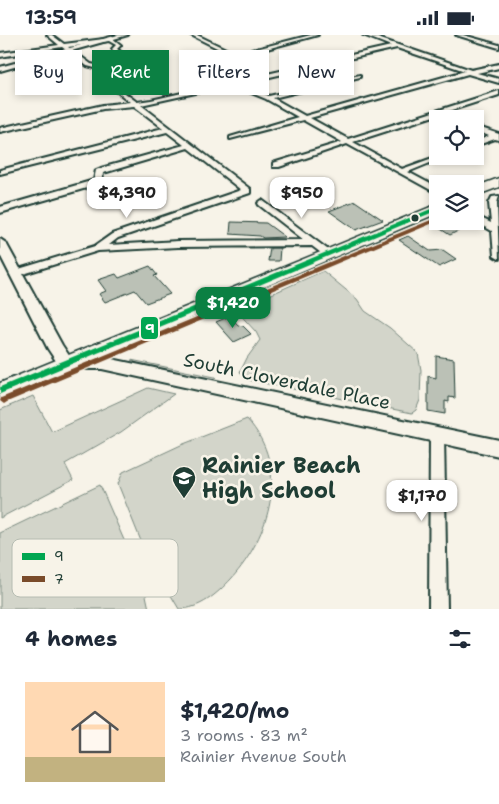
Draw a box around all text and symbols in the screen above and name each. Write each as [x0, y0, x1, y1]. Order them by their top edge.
text: 13:59 [25, 5, 77, 30]
chip: Buy [15, 50, 82, 95]
chip: Rent [92, 50, 169, 95]
chip: Filters [179, 50, 269, 95]
chip: New [279, 50, 354, 95]
map controls [429, 110, 484, 230]
button: locate [429, 110, 484, 165]
button: layers [429, 175, 484, 230]
pin: $4,390 [86, 177, 168, 219]
pin: $950 [272, 177, 332, 219]
text: $4,390 [98, 182, 156, 203]
text: $950 [281, 182, 323, 203]
unlabelled marker [410, 213, 420, 223]
pin: $1,420 [192, 287, 274, 329]
text: $1,420 [207, 292, 259, 313]
line badge: 9 [140, 316, 159, 340]
text: 9 [145, 319, 155, 337]
street label: South Cloverdale Place [181, 347, 393, 415]
place label: Rainier Beach High School [202, 451, 361, 505]
school or university icon: Rainier Beach High School [171, 465, 197, 499]
pin: $1,170 [381, 479, 463, 522]
text: $1,170 [397, 485, 447, 506]
legend [12, 539, 178, 597]
text: 9 [54, 547, 64, 565]
text: 7 [54, 570, 64, 588]
text: 4 homes [25, 625, 117, 653]
icon: filters [446, 625, 474, 653]
text: $1,420/mo [180, 697, 289, 725]
icon: home [65, 702, 125, 762]
text: 3 rooms · 83 m² [180, 725, 308, 746]
text: Rainier Avenue South [180, 746, 347, 767]

